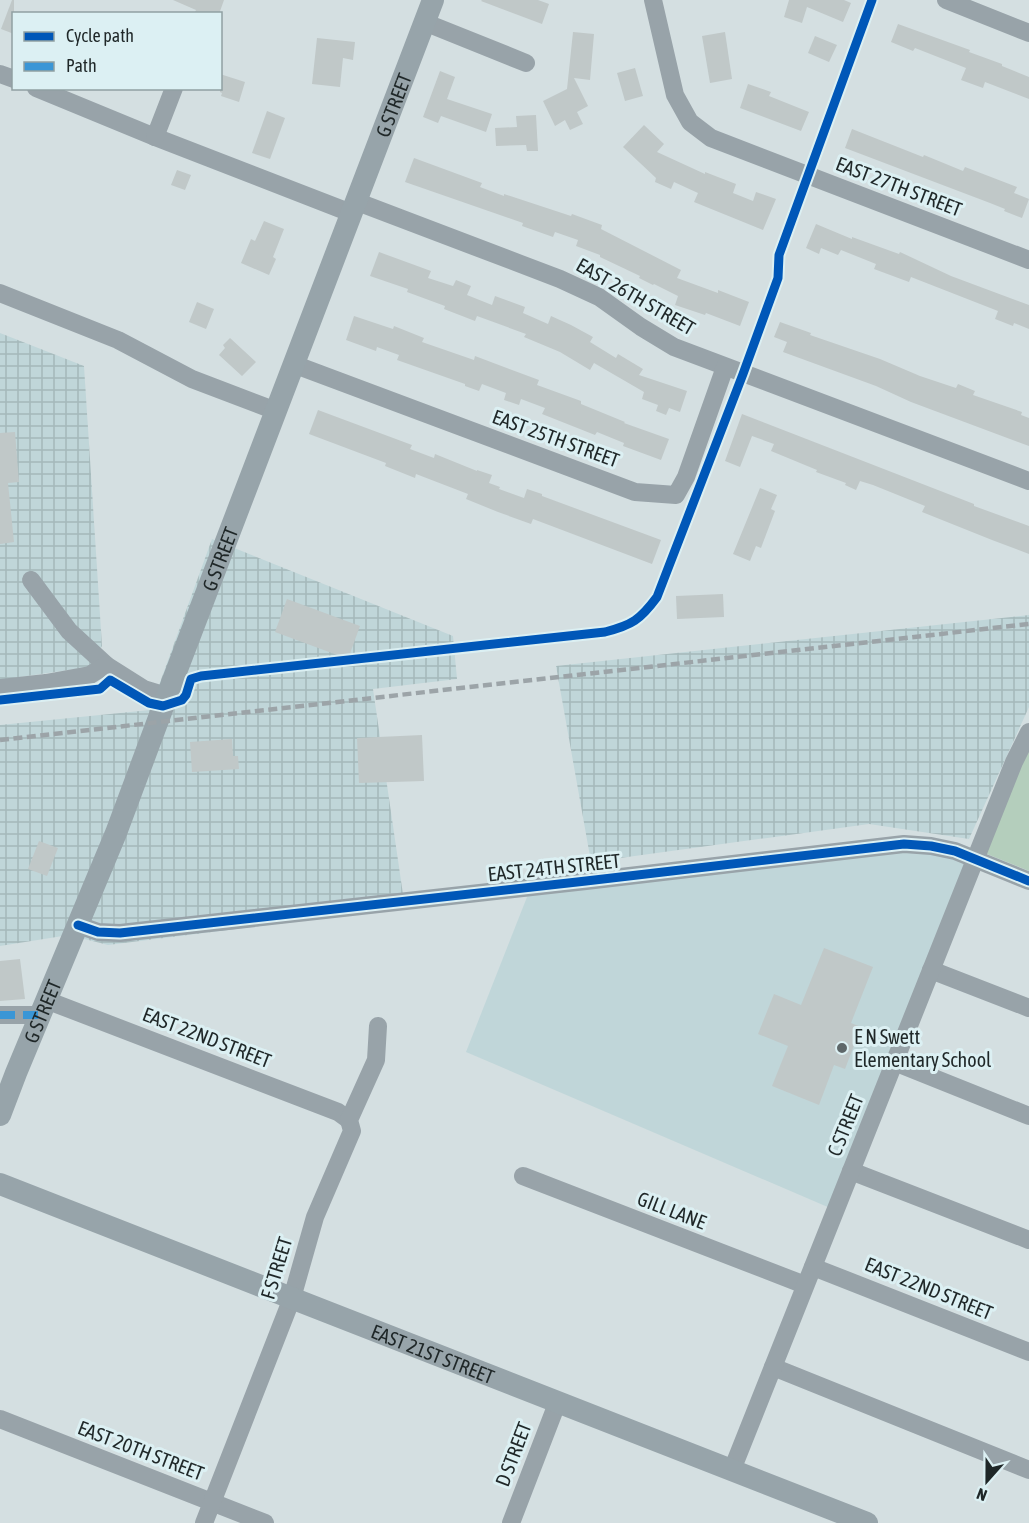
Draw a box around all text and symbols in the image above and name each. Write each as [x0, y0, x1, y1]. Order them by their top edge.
legend [12, 12, 222, 90]
text: Cycle path [66, 25, 134, 46]
text: Path [66, 55, 97, 76]
street label: G STREET [370, 70, 416, 140]
street label: EAST 27TH STREET [833, 151, 965, 221]
street label: EAST 26TH STREET [573, 253, 700, 339]
street label: EAST 25TH STREET [489, 404, 623, 472]
street label: G STREET [197, 523, 242, 594]
street label: EAST 24TH STREET [487, 849, 622, 885]
street label: G STREET [18, 976, 65, 1046]
street label: EAST 22ND STREET [139, 1002, 275, 1072]
place label: E N Swett Elementary School [854, 1025, 992, 1071]
marker: E N Swett Elementary School [835, 1041, 849, 1055]
street label: C STREET [822, 1090, 868, 1159]
street label: GILL LANE [634, 1186, 710, 1234]
street label: F STREET [256, 1234, 296, 1302]
street label: EAST 22ND STREET [862, 1252, 996, 1324]
street label: EAST 21ST STREET [368, 1319, 498, 1388]
street label: EAST 20TH STREET [75, 1415, 207, 1485]
street label: D STREET [490, 1418, 536, 1489]
north arrow [957, 1451, 1017, 1511]
text: N [974, 1485, 989, 1505]

